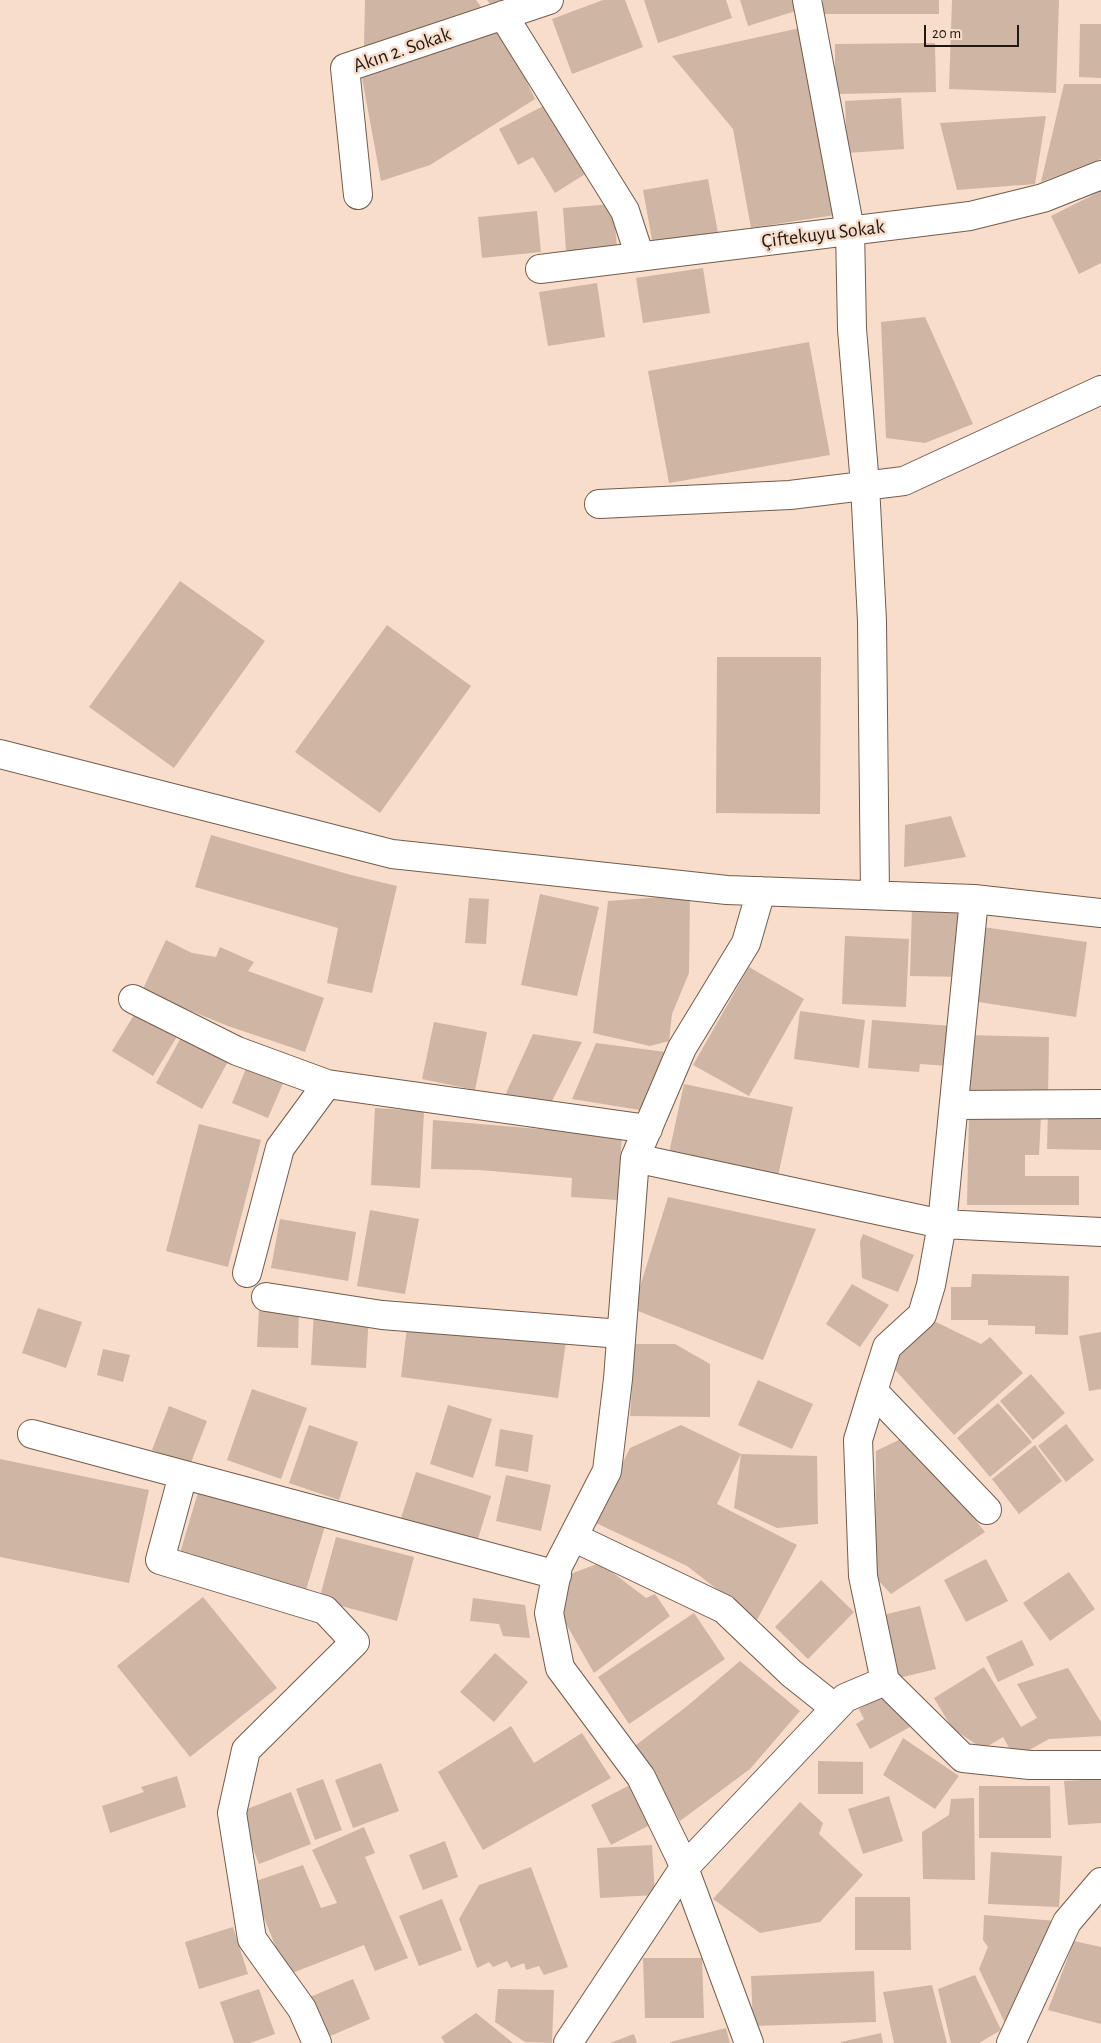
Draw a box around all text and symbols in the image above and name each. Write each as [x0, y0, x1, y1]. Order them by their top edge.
scale bar [926, 15, 1021, 47]
street label: Akın 2. Sokak [350, 22, 454, 78]
text: 20 m [932, 26, 961, 41]
street label: Çiftekuyu Sokak [760, 215, 886, 253]

